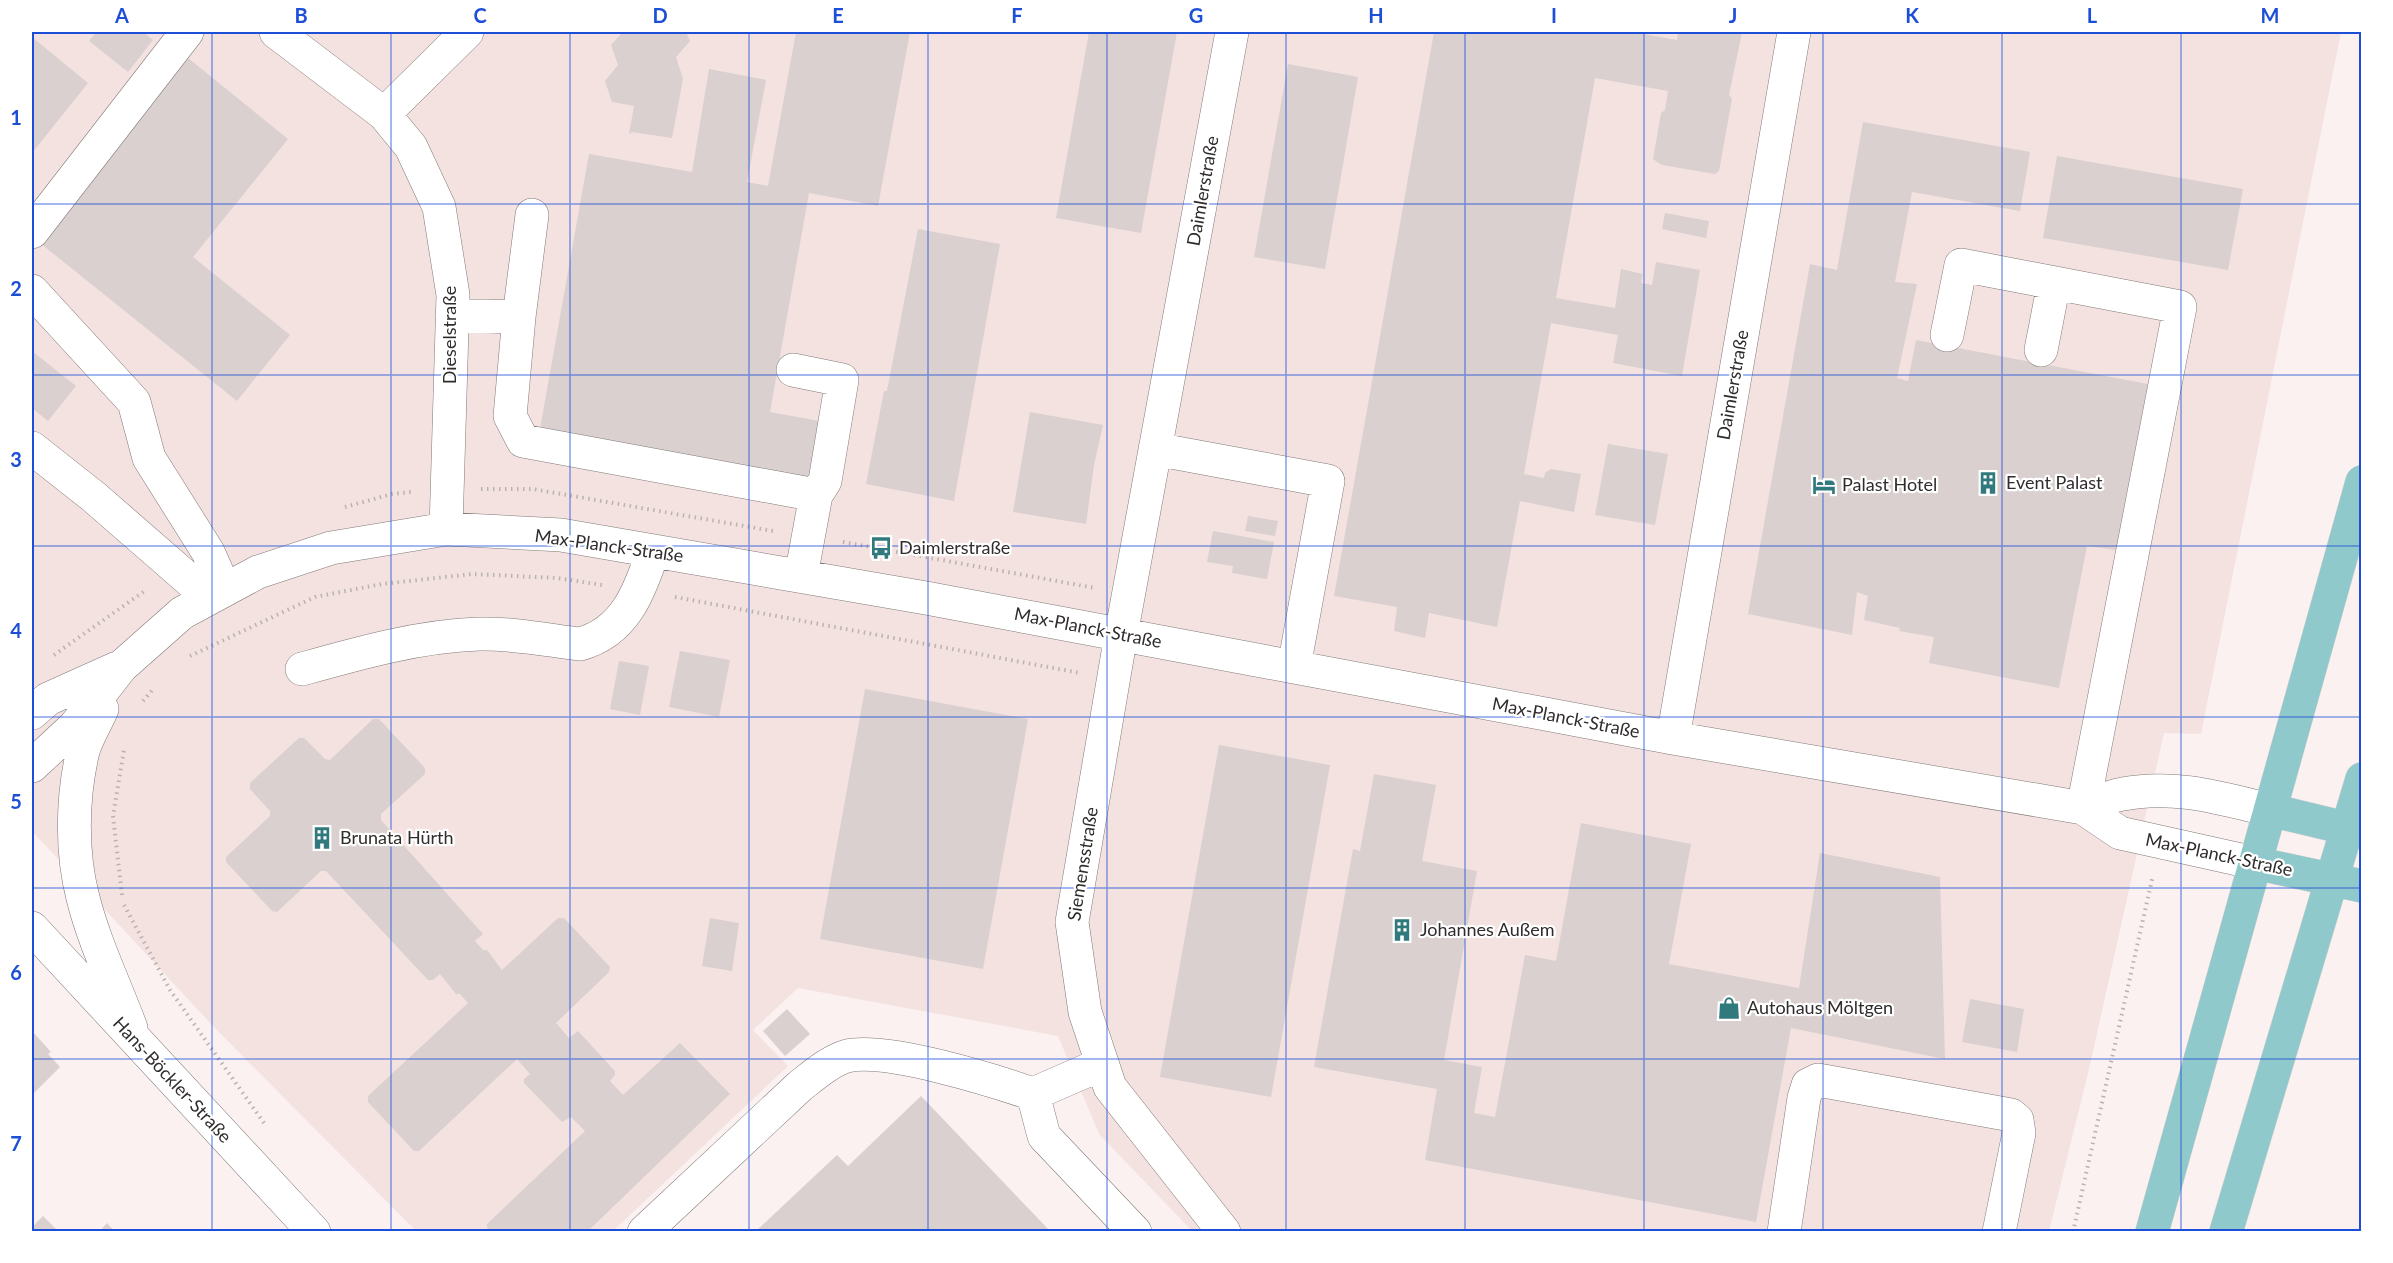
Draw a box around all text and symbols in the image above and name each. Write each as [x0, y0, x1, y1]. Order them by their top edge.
text: A [114, 3, 129, 27]
text: B [294, 3, 308, 27]
text: C [473, 3, 487, 27]
text: D [652, 3, 668, 27]
text: E [832, 3, 844, 27]
text: F [1011, 3, 1023, 27]
text: G [1189, 3, 1203, 27]
text: H [1368, 3, 1384, 27]
text: I [1551, 3, 1557, 27]
text: J [1729, 3, 1737, 27]
text: K [1905, 3, 1919, 27]
text: L [2087, 3, 2098, 27]
text: M [2261, 3, 2279, 27]
text: 1 [10, 105, 22, 129]
street label: Daimlerstraße [1182, 134, 1223, 248]
text: 2 [10, 276, 22, 300]
street label: Dieselstraße [438, 286, 460, 384]
street label: Daimlerstraße [1712, 328, 1753, 442]
text: 3 [10, 447, 22, 471]
building icon: Event Palast [1975, 470, 2001, 496]
place label: Event Palast [2006, 471, 2103, 493]
hotel icon: Palast Hotel [1811, 472, 1837, 498]
place label: Palast Hotel [1842, 473, 1937, 495]
street label: Max-Planck-Straße [533, 524, 685, 566]
bus stop icon: Daimlerstraße [868, 535, 894, 561]
place label: Daimlerstraße [899, 536, 1010, 558]
street label: Max-Planck-Straße [1013, 602, 1164, 652]
text: 4 [10, 618, 22, 642]
street label: Max-Planck-Straße [1491, 692, 1642, 742]
text: 5 [10, 789, 22, 813]
street label: Siemensstraße [1062, 805, 1102, 922]
building icon: Brunata Hürth [309, 825, 335, 851]
place label: Brunata Hürth [340, 826, 454, 848]
street label: Max-Planck-Straße [2144, 828, 2295, 880]
building icon: Johannes Außem [1389, 917, 1415, 943]
place label: Johannes Außem [1420, 918, 1555, 940]
text: 6 [10, 960, 22, 984]
shop icon: Autohaus Möltgen [1716, 995, 1742, 1021]
place label: Autohaus Möltgen [1747, 996, 1893, 1018]
street label: Hans-Böckler-Straße [109, 1012, 237, 1147]
text: 7 [10, 1131, 22, 1155]

